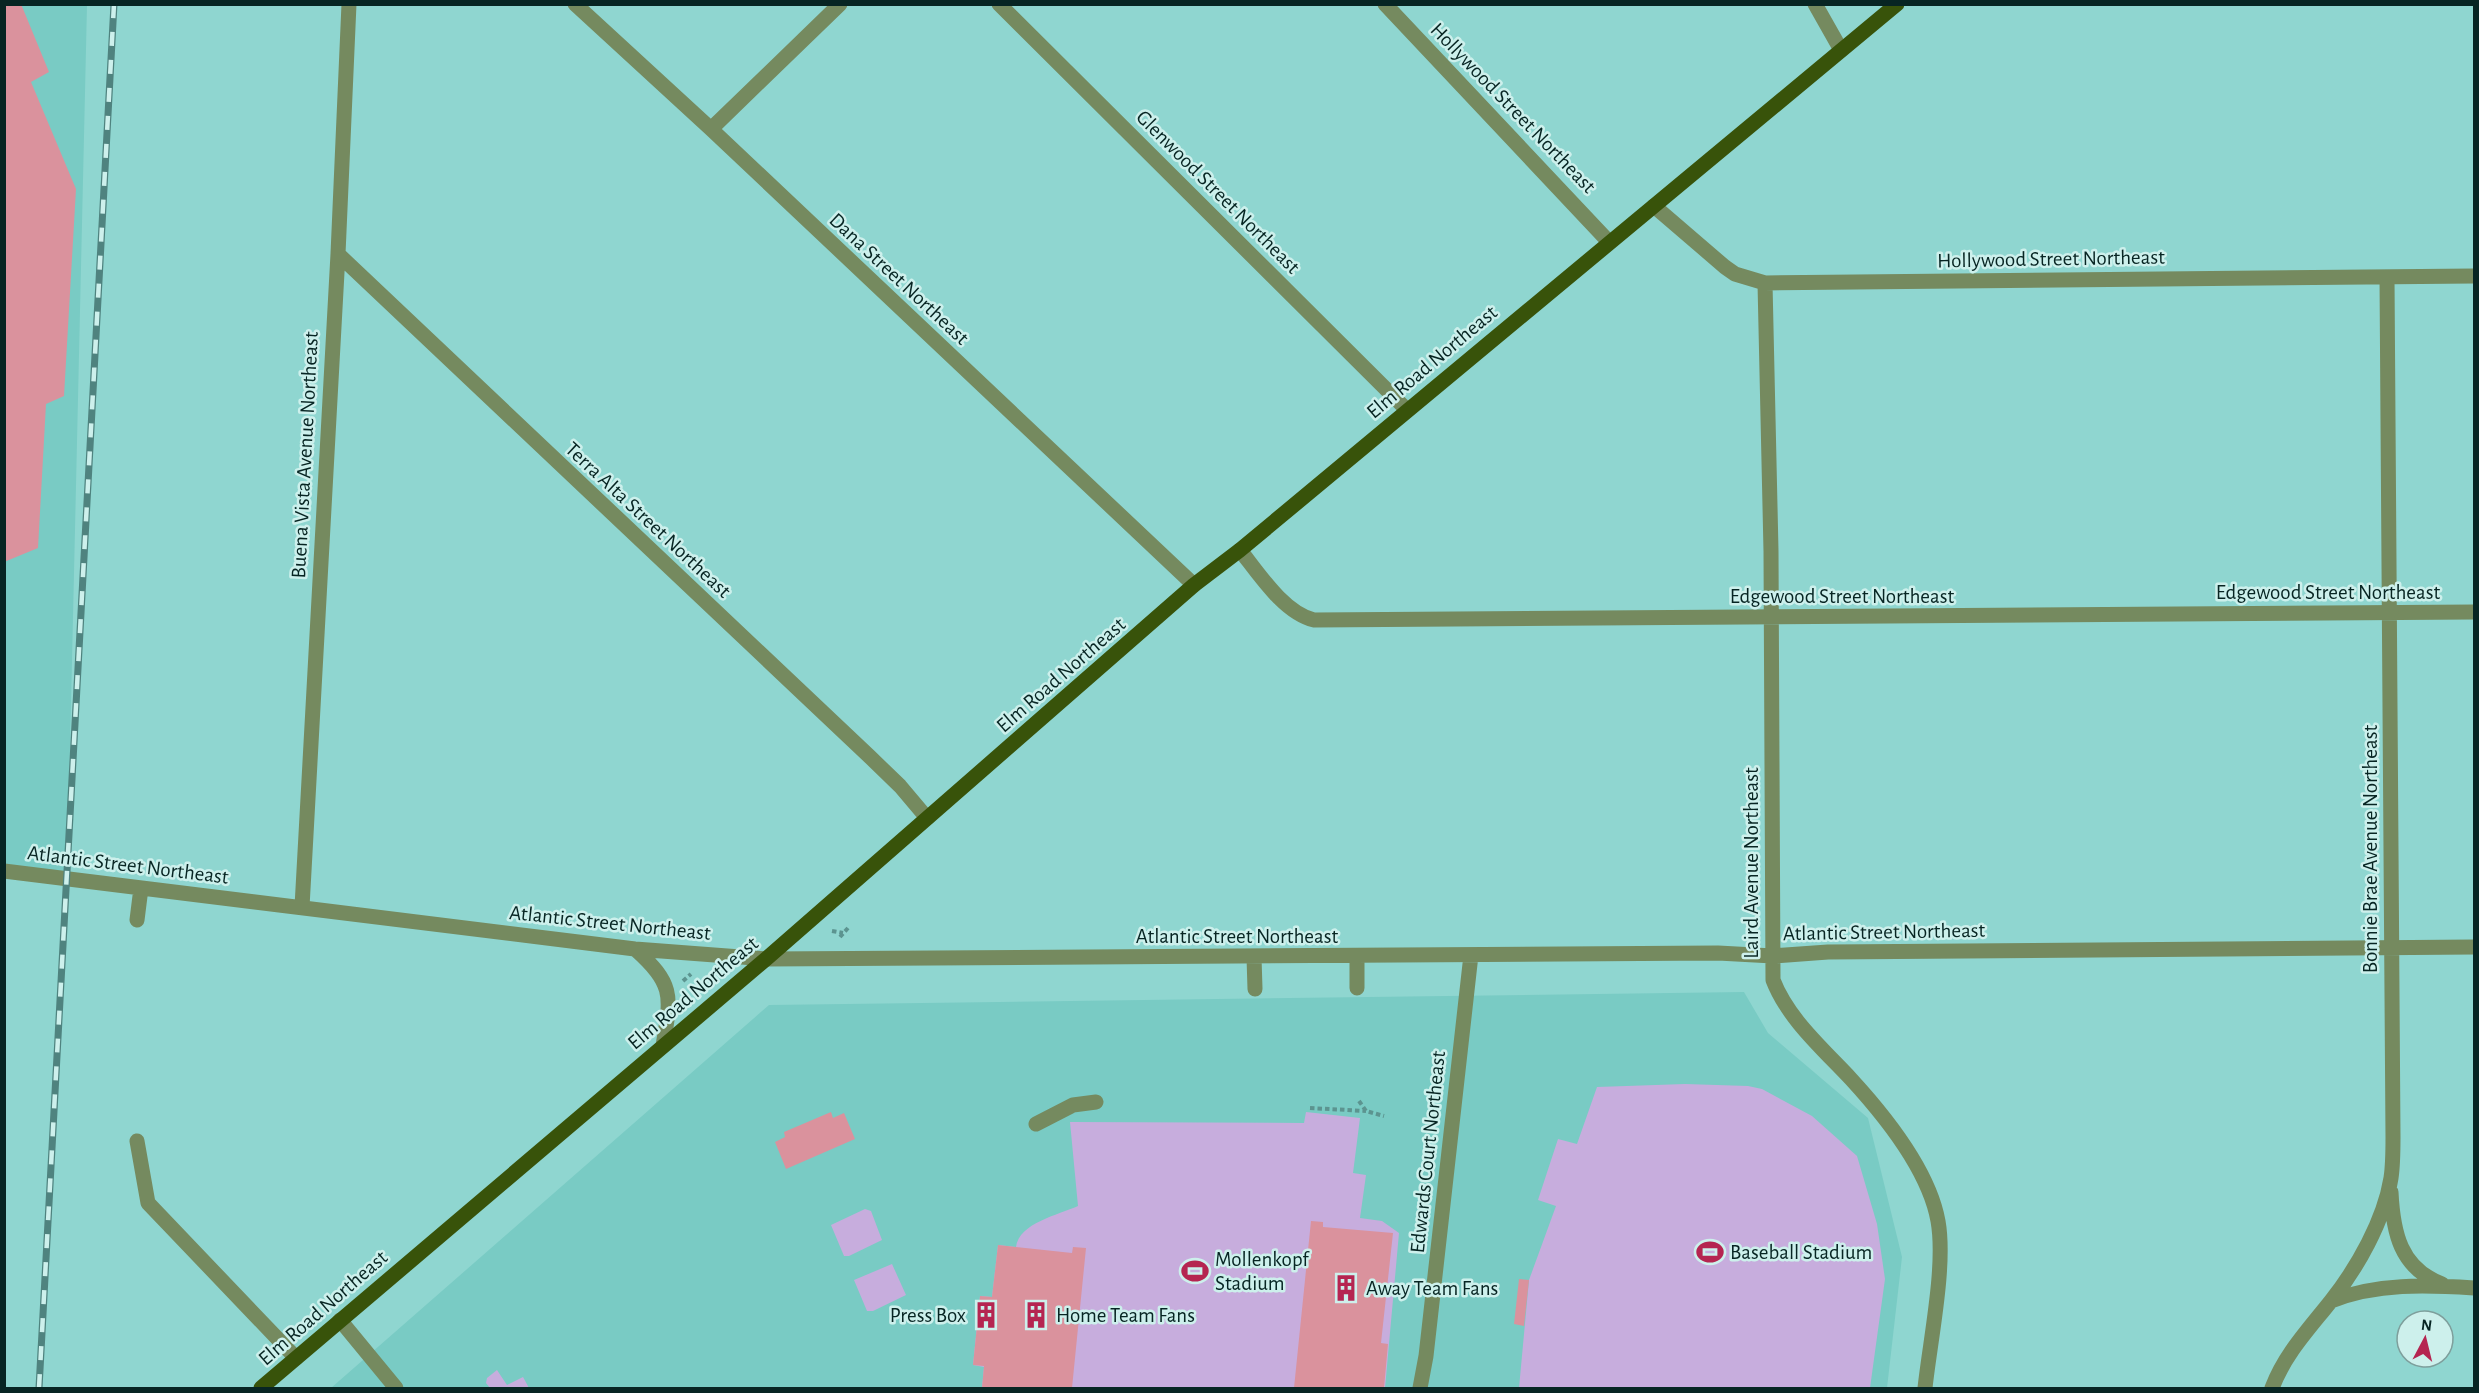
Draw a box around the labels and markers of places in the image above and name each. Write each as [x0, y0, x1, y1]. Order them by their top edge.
sports icon: Baseball Stadium [1695, 1237, 1725, 1267]
place label: Baseball Stadium [1730, 1242, 1872, 1263]
place label: Mollenkopf Stadium [1215, 1249, 1310, 1294]
sports icon: Mollenkopf Stadium [1180, 1256, 1210, 1286]
building icon: Away Team Fans [1331, 1273, 1361, 1303]
place label: Away Team Fans [1366, 1278, 1498, 1299]
building icon: Press Box [971, 1300, 1001, 1330]
building icon: Home Team Fans [1021, 1300, 1051, 1330]
place label: Press Box [890, 1305, 966, 1326]
place label: Home Team Fans [1056, 1305, 1195, 1326]

